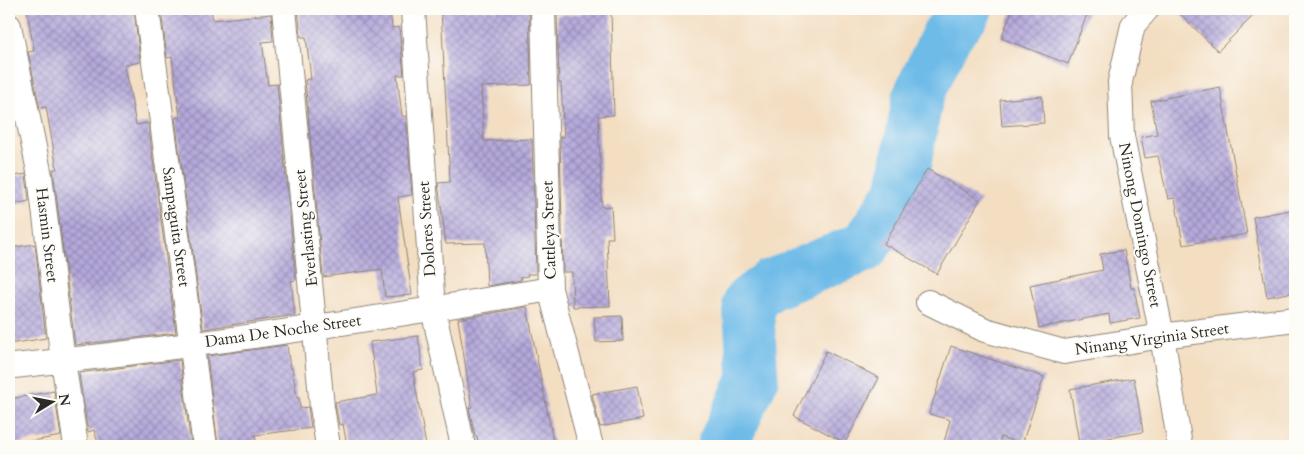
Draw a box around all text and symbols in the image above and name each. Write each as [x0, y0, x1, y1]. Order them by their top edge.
street label: Ninong Domingo Street [1113, 141, 1167, 309]
street label: Sampaguita Street [157, 166, 195, 288]
street label: Everlasting Street [289, 168, 323, 288]
street label: Cattleya Street [536, 180, 562, 280]
street label: Dolores Street [413, 181, 441, 277]
street label: Hasmin Street [30, 186, 64, 284]
street label: Dama De Noche Street [203, 309, 363, 353]
street label: Ninang Virginia Street [1074, 317, 1230, 361]
north arrow [28, 378, 78, 428]
text: N [54, 392, 75, 407]

